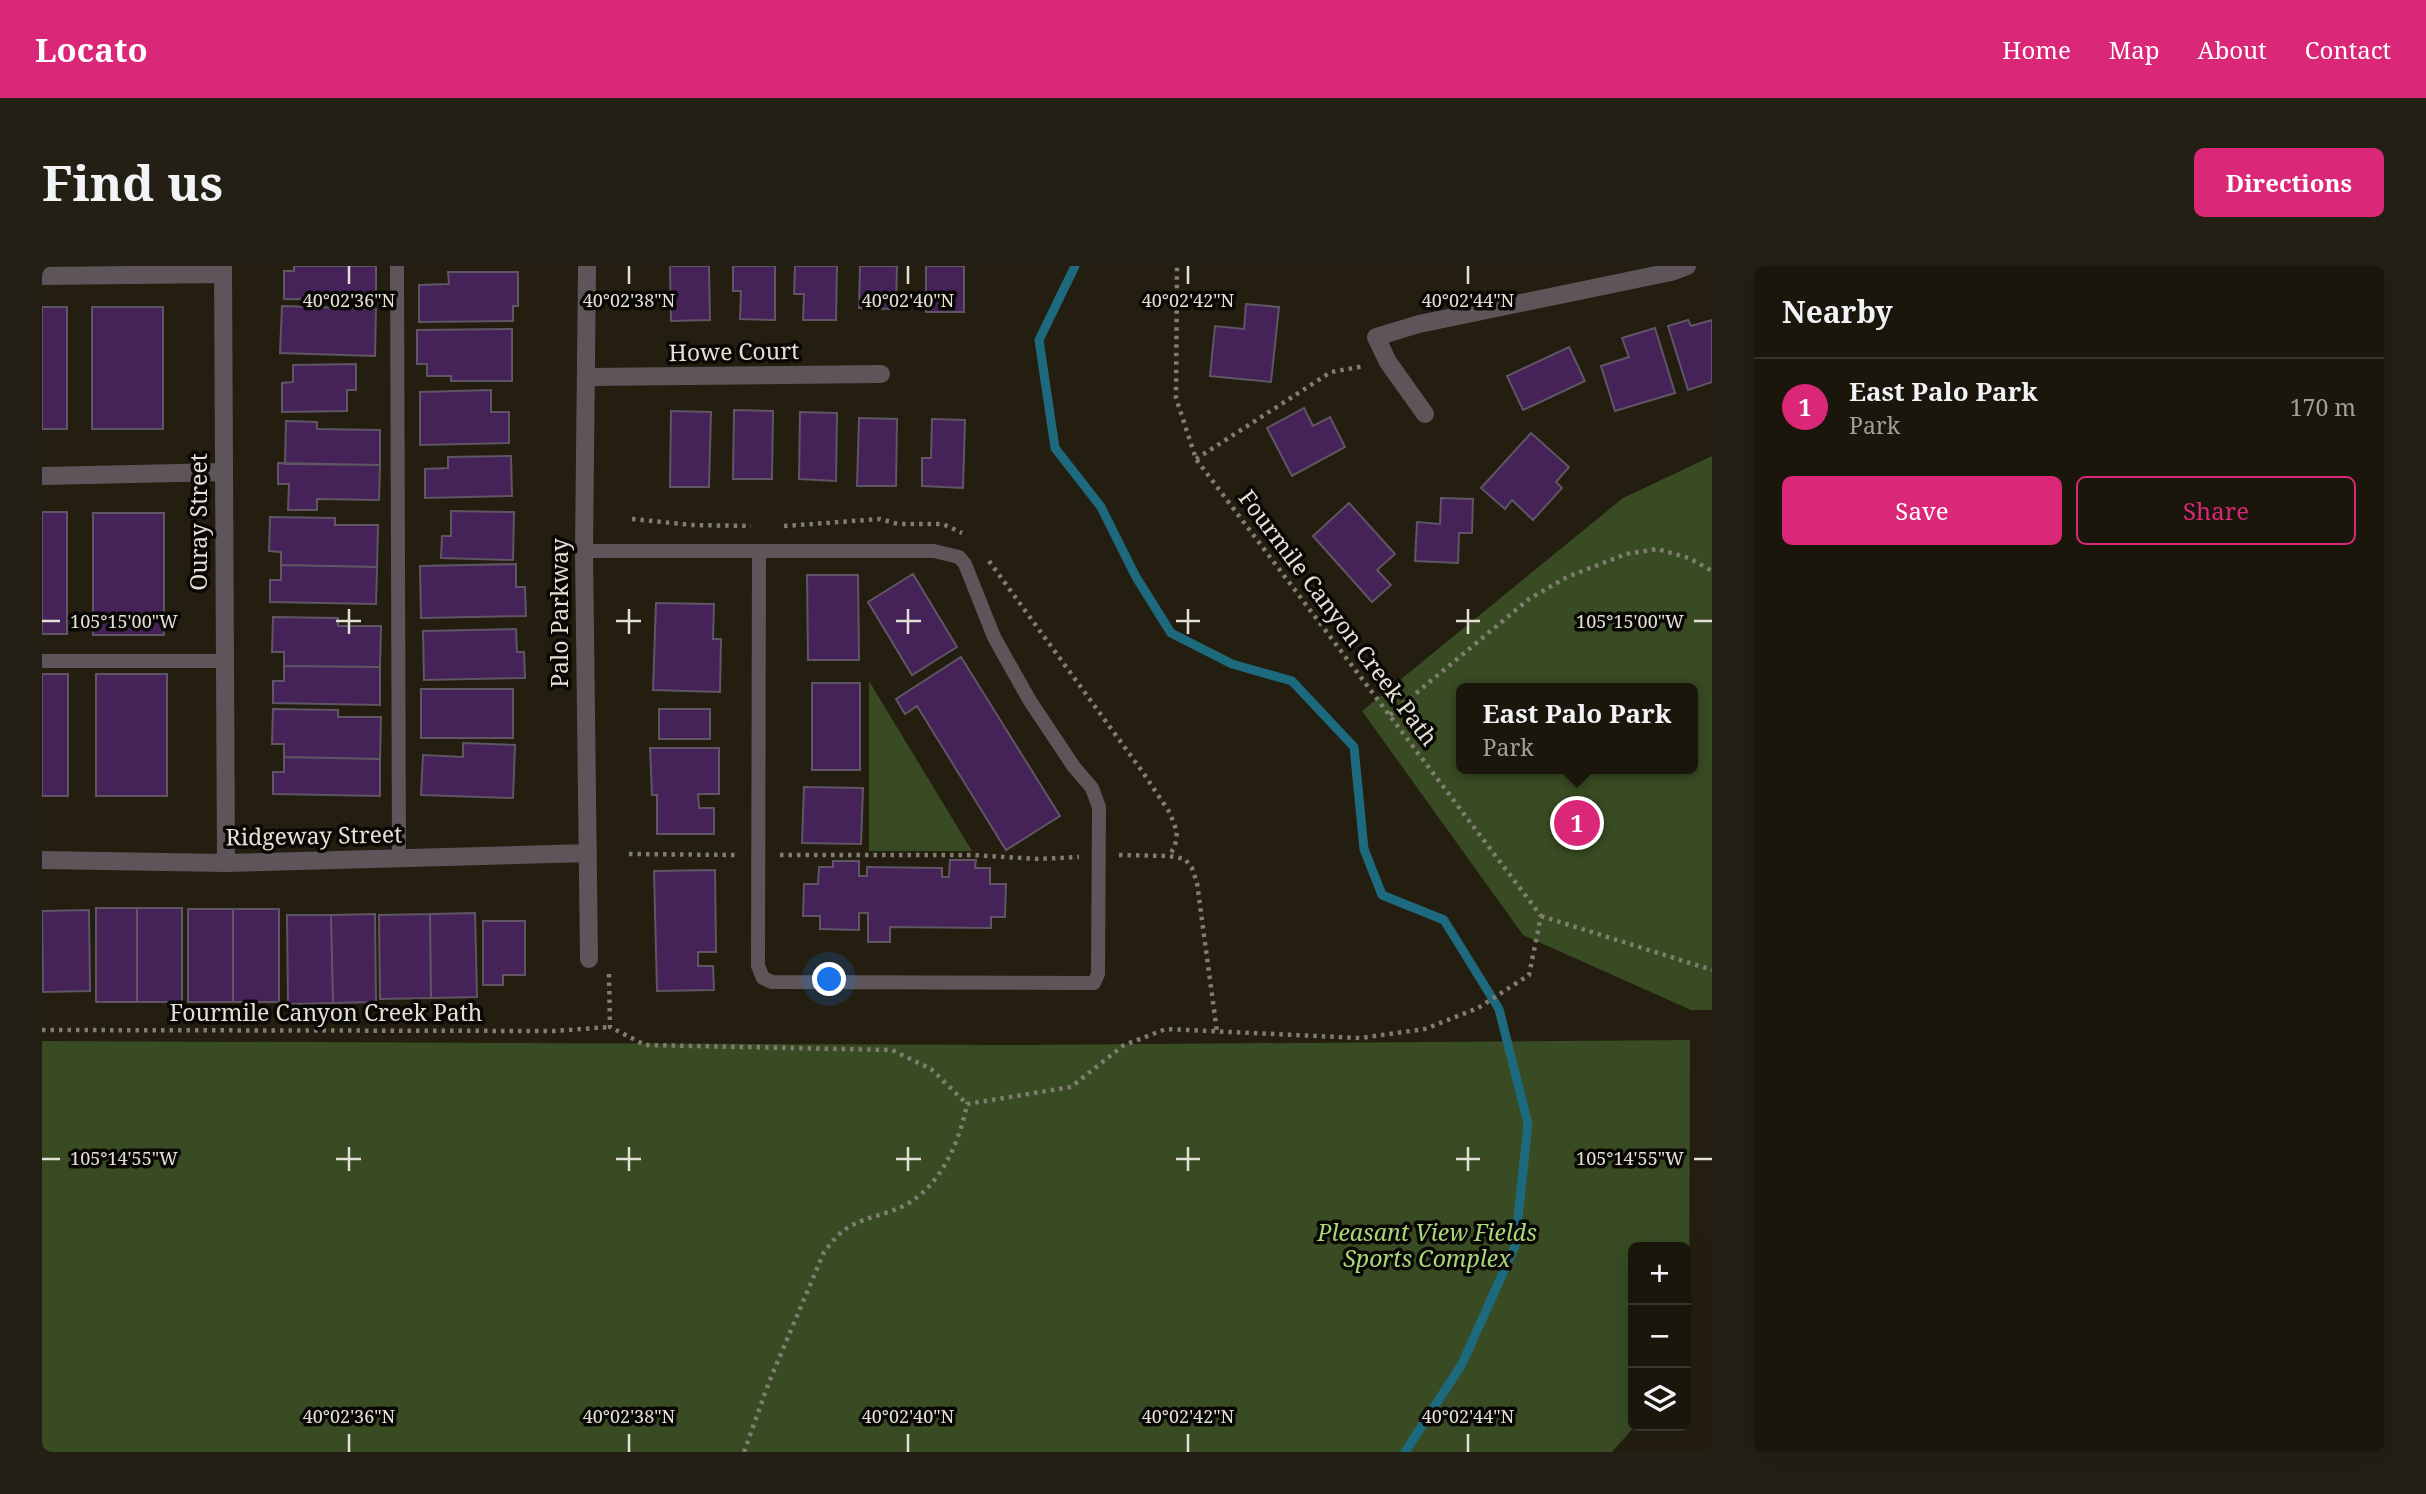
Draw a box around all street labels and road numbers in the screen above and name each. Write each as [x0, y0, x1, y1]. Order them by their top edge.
street label: Howe Court [668, 334, 800, 368]
street label: Ouray Street [182, 453, 214, 591]
street label: Fourmile Canyon Creek Path [1232, 483, 1446, 752]
street label: Palo Parkway [543, 538, 575, 688]
street label: Ridgeway Street [225, 817, 403, 853]
street label: Fourmile Canyon Creek Path [170, 996, 482, 1028]

